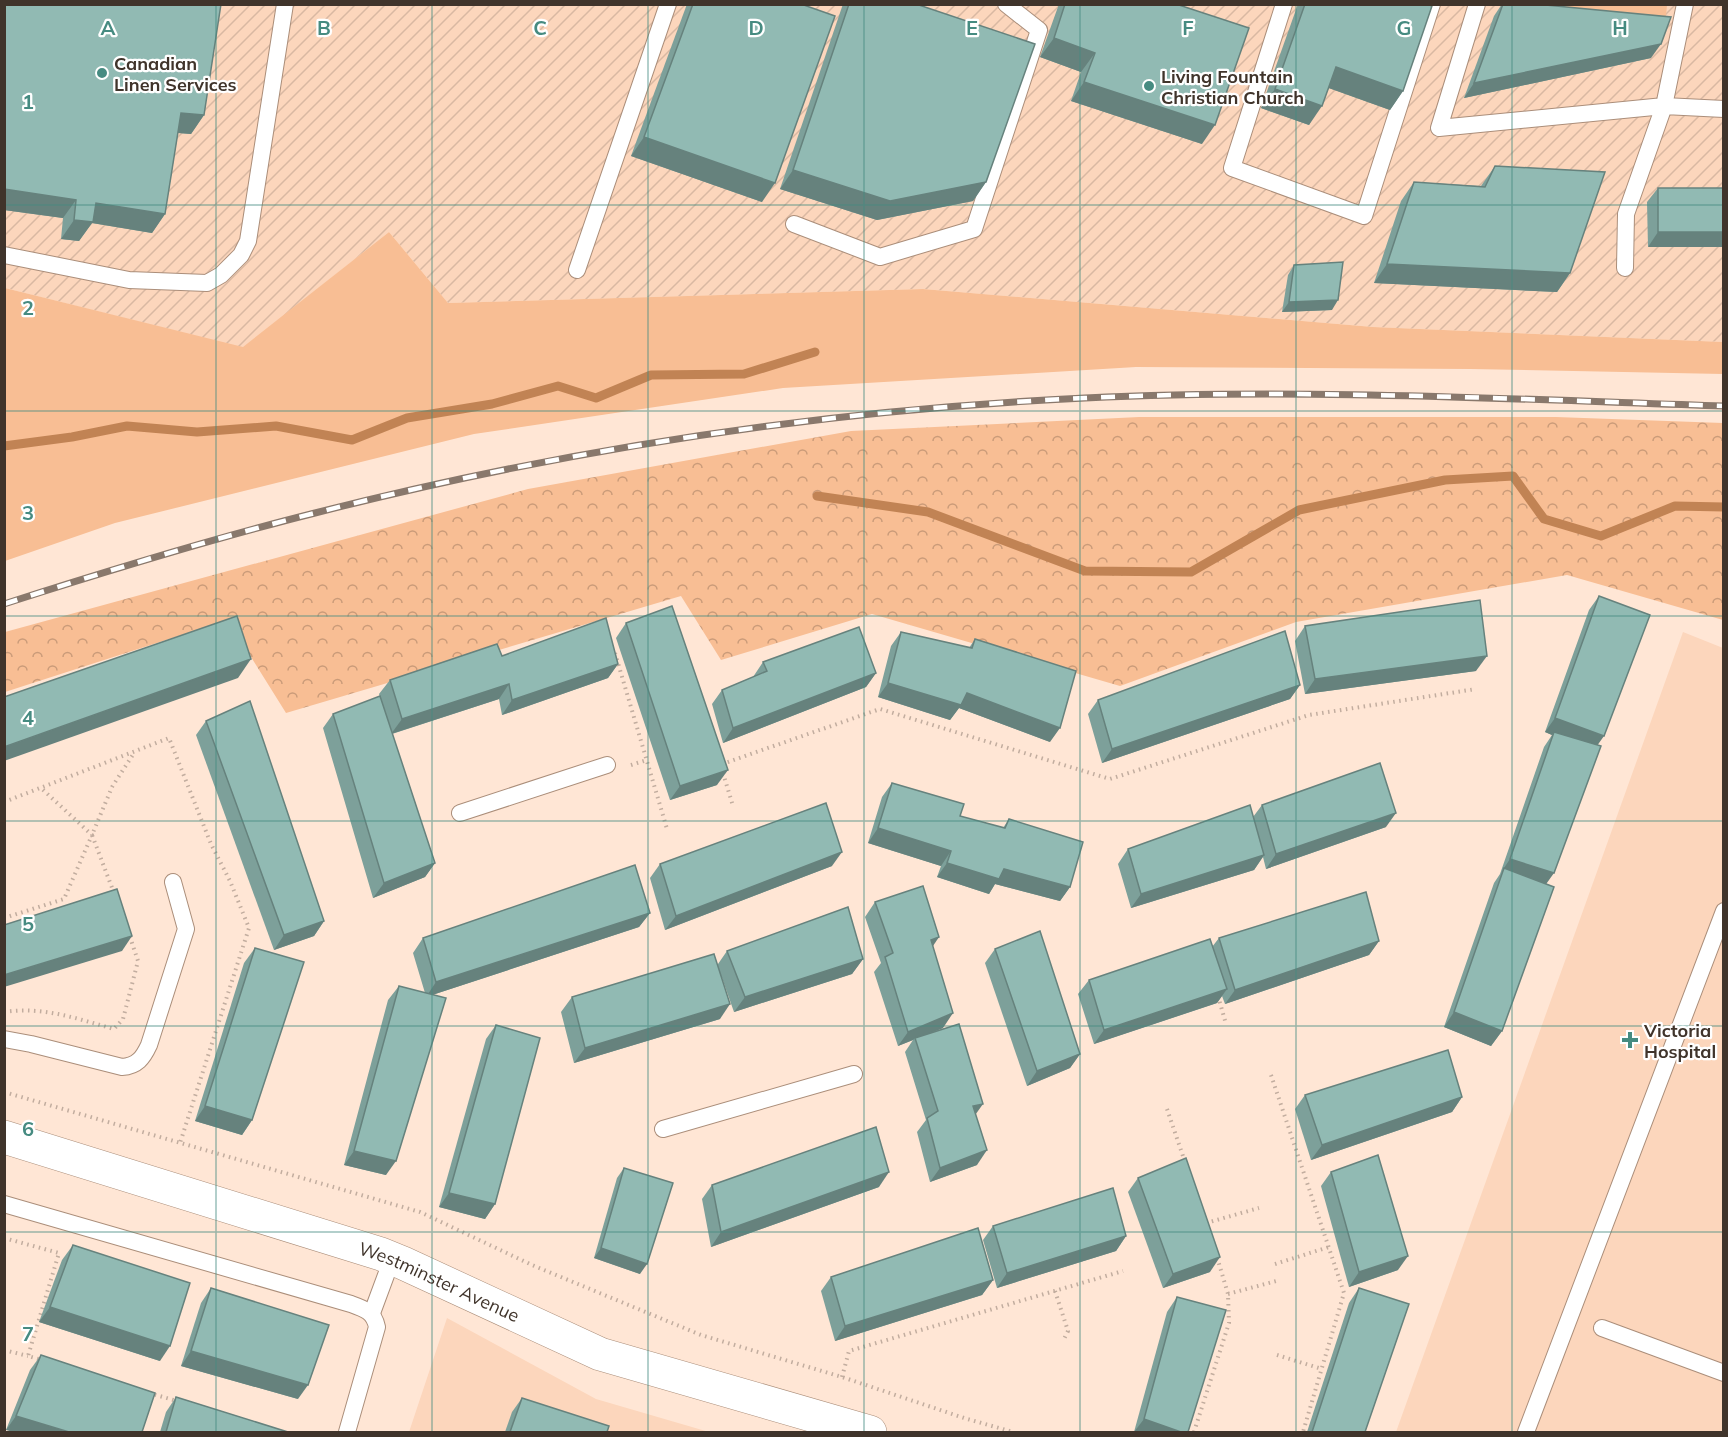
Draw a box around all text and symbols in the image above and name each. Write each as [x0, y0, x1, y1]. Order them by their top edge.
text: A [101, 15, 116, 40]
text: B [317, 15, 331, 40]
text: C [533, 15, 547, 40]
text: D [748, 15, 764, 40]
text: E [966, 15, 978, 40]
text: F [1182, 15, 1194, 40]
text: G [1397, 15, 1411, 40]
text: H [1612, 15, 1628, 40]
place label: Canadian Linen Services [114, 52, 237, 96]
place label: Living Fountain Christian Church [1161, 65, 1304, 109]
marker: Canadian Linen Services [95, 66, 109, 80]
marker: Living Fountain Christian Church [1142, 79, 1156, 93]
text: 1 [22, 89, 34, 114]
text: 2 [22, 295, 34, 320]
text: 3 [22, 500, 34, 525]
text: 4 [22, 705, 34, 730]
text: 5 [22, 911, 34, 936]
place label: Victoria Hospital [1643, 1019, 1716, 1063]
marker: Victoria Hospital [1621, 1031, 1639, 1049]
text: 6 [22, 1116, 34, 1141]
street label: Westminster Avenue [356, 1236, 523, 1327]
text: 7 [22, 1321, 34, 1346]

